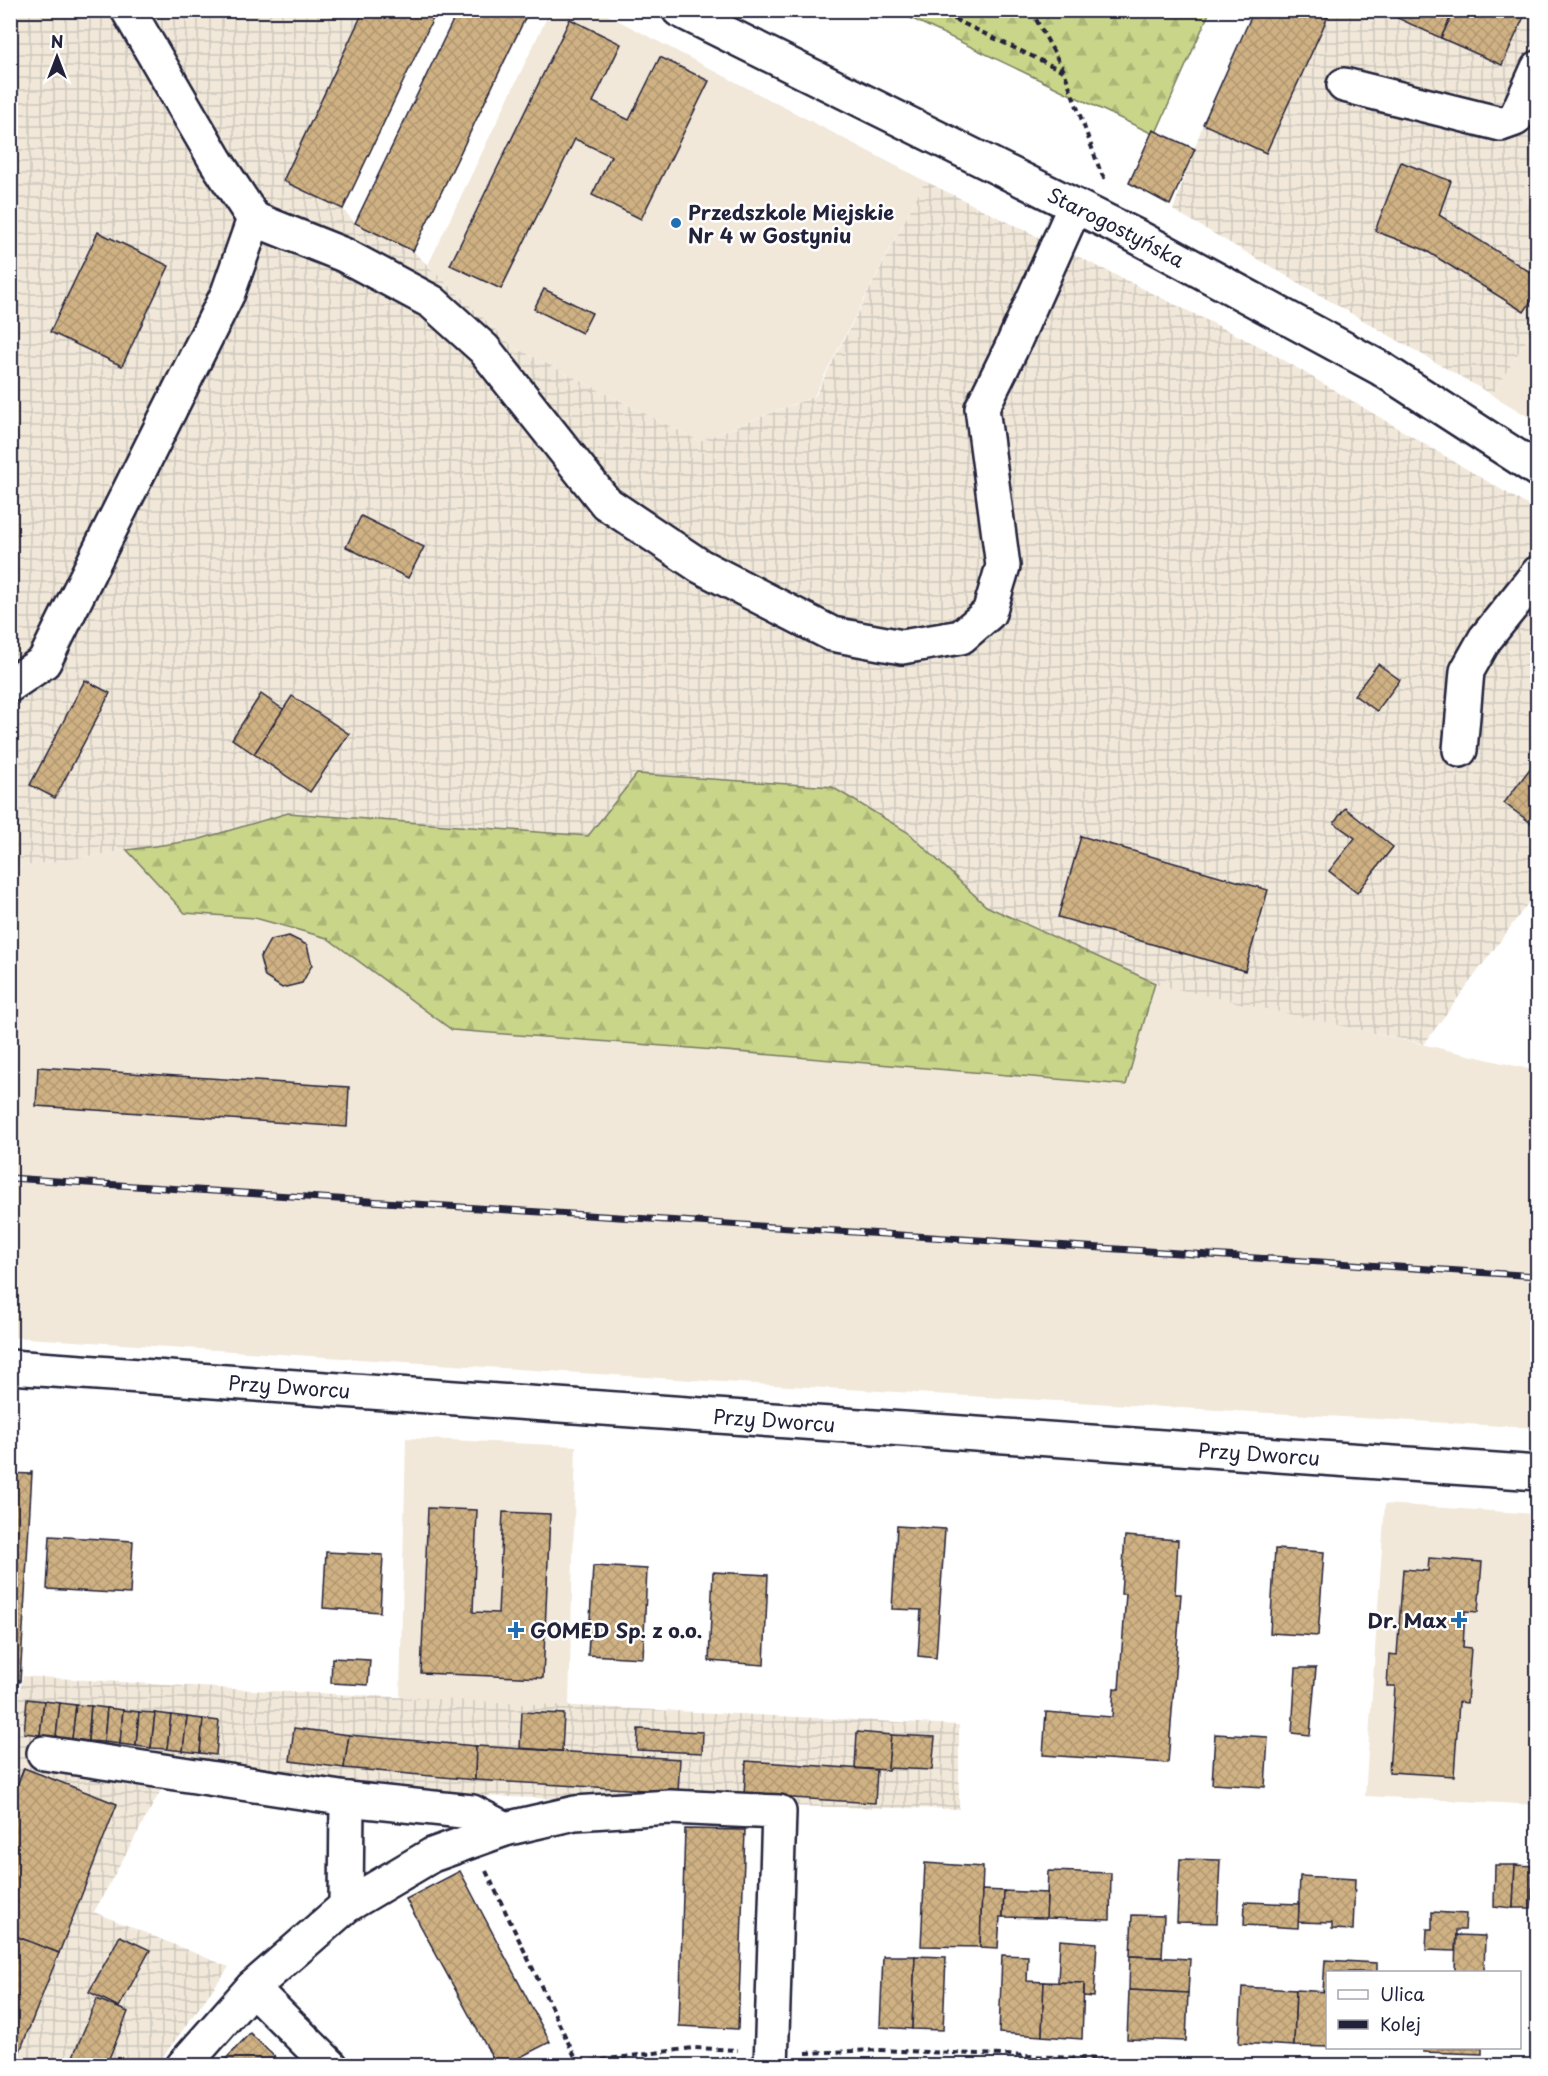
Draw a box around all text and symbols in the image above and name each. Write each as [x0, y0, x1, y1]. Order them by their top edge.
north arrow [27, 27, 87, 87]
text: N [51, 29, 63, 53]
street label: Starogostyńska [1042, 179, 1191, 275]
place label: Przedszkole Miejskie Nr 4 w Gostyniu [688, 197, 894, 250]
marker: Przedszkole Miejskie Nr 4 w Gostyniu [669, 216, 683, 230]
street label: Przy Dworcu [227, 1367, 351, 1406]
street label: Przy Dworcu [712, 1401, 836, 1439]
street label: Przy Dworcu [1197, 1434, 1321, 1473]
place label: Dr. Max [1368, 1605, 1447, 1635]
marker: Dr. Max [1452, 1613, 1466, 1627]
place label: GOMED Sp. z o.o. [530, 1615, 702, 1645]
marker: GOMED Sp. z o.o. [507, 1621, 525, 1639]
legend [1326, 1971, 1521, 2049]
text: Ulica [1380, 1980, 1425, 2007]
text: Kolej [1380, 2010, 1421, 2037]

